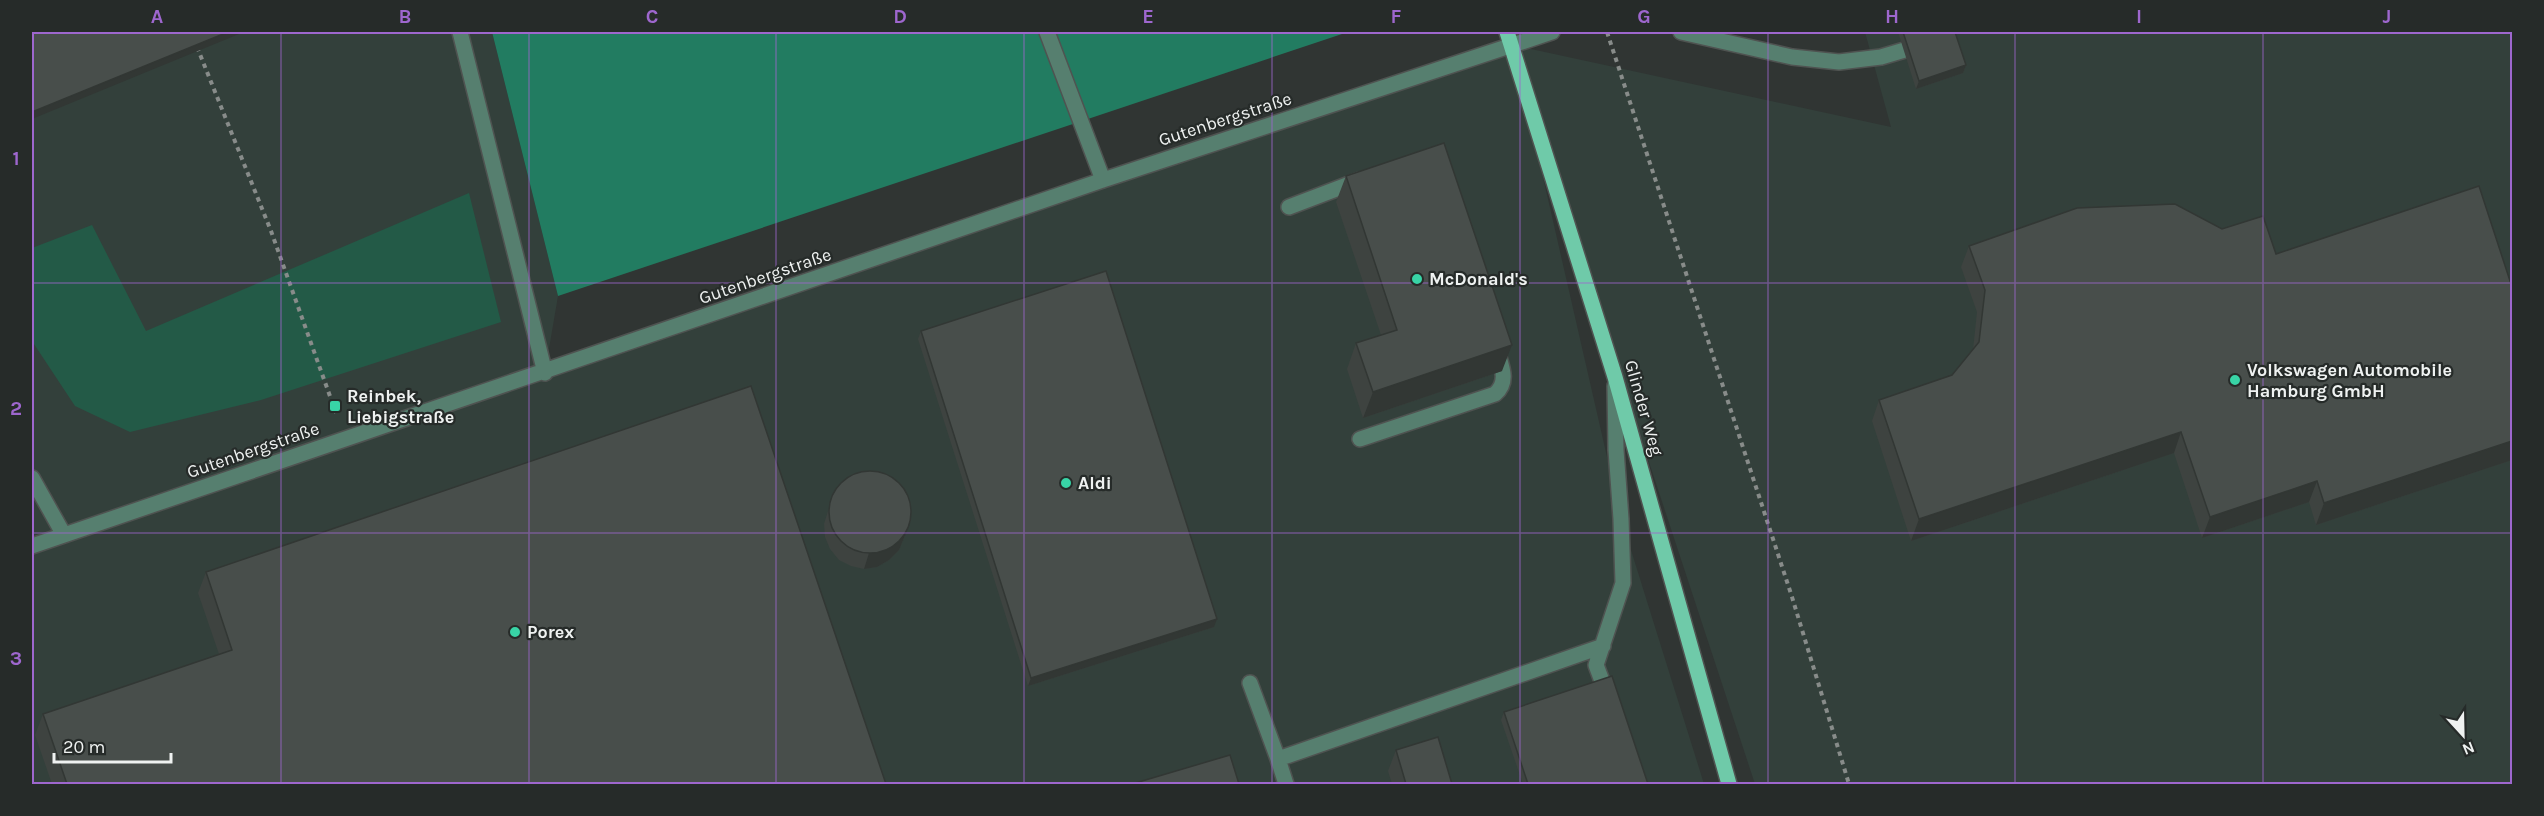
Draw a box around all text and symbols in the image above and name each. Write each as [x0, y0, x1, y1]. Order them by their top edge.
text: A [151, 5, 164, 28]
text: B [399, 5, 411, 28]
text: C [646, 5, 658, 28]
text: D [893, 5, 907, 28]
text: E [1142, 5, 1154, 28]
text: F [1391, 5, 1402, 28]
text: G [1637, 5, 1651, 28]
text: H [1885, 5, 1899, 28]
text: I [2136, 5, 2142, 28]
text: J [2383, 5, 2391, 28]
street label: Gutenbergstraße [1156, 87, 1294, 151]
text: 1 [12, 147, 20, 170]
street label: Gutenbergstraße [696, 243, 834, 309]
place label: McDonald's [1429, 268, 1528, 290]
marker: McDonald's [1410, 272, 1424, 286]
street label: Glinder Weg [1620, 358, 1668, 458]
place label: Volkswagen Automobile Hamburg GmbH [2247, 359, 2452, 402]
marker: Volkswagen Automobile Hamburg GmbH [2228, 373, 2242, 387]
place label: Reinbek, Liebigstraße [347, 385, 454, 428]
text: 2 [10, 397, 22, 420]
marker: Reinbek, Liebigstraße [328, 399, 342, 413]
street label: Gutenbergstraße [184, 417, 322, 483]
place label: Aldi [1078, 472, 1112, 494]
marker: Aldi [1059, 476, 1073, 490]
place label: Porex [527, 621, 574, 643]
marker: Porex [508, 625, 522, 639]
text: 3 [10, 647, 22, 670]
north arrow [2433, 705, 2493, 765]
scale bar [54, 726, 171, 764]
text: 20 m [63, 736, 105, 758]
text: N [2460, 737, 2477, 759]

